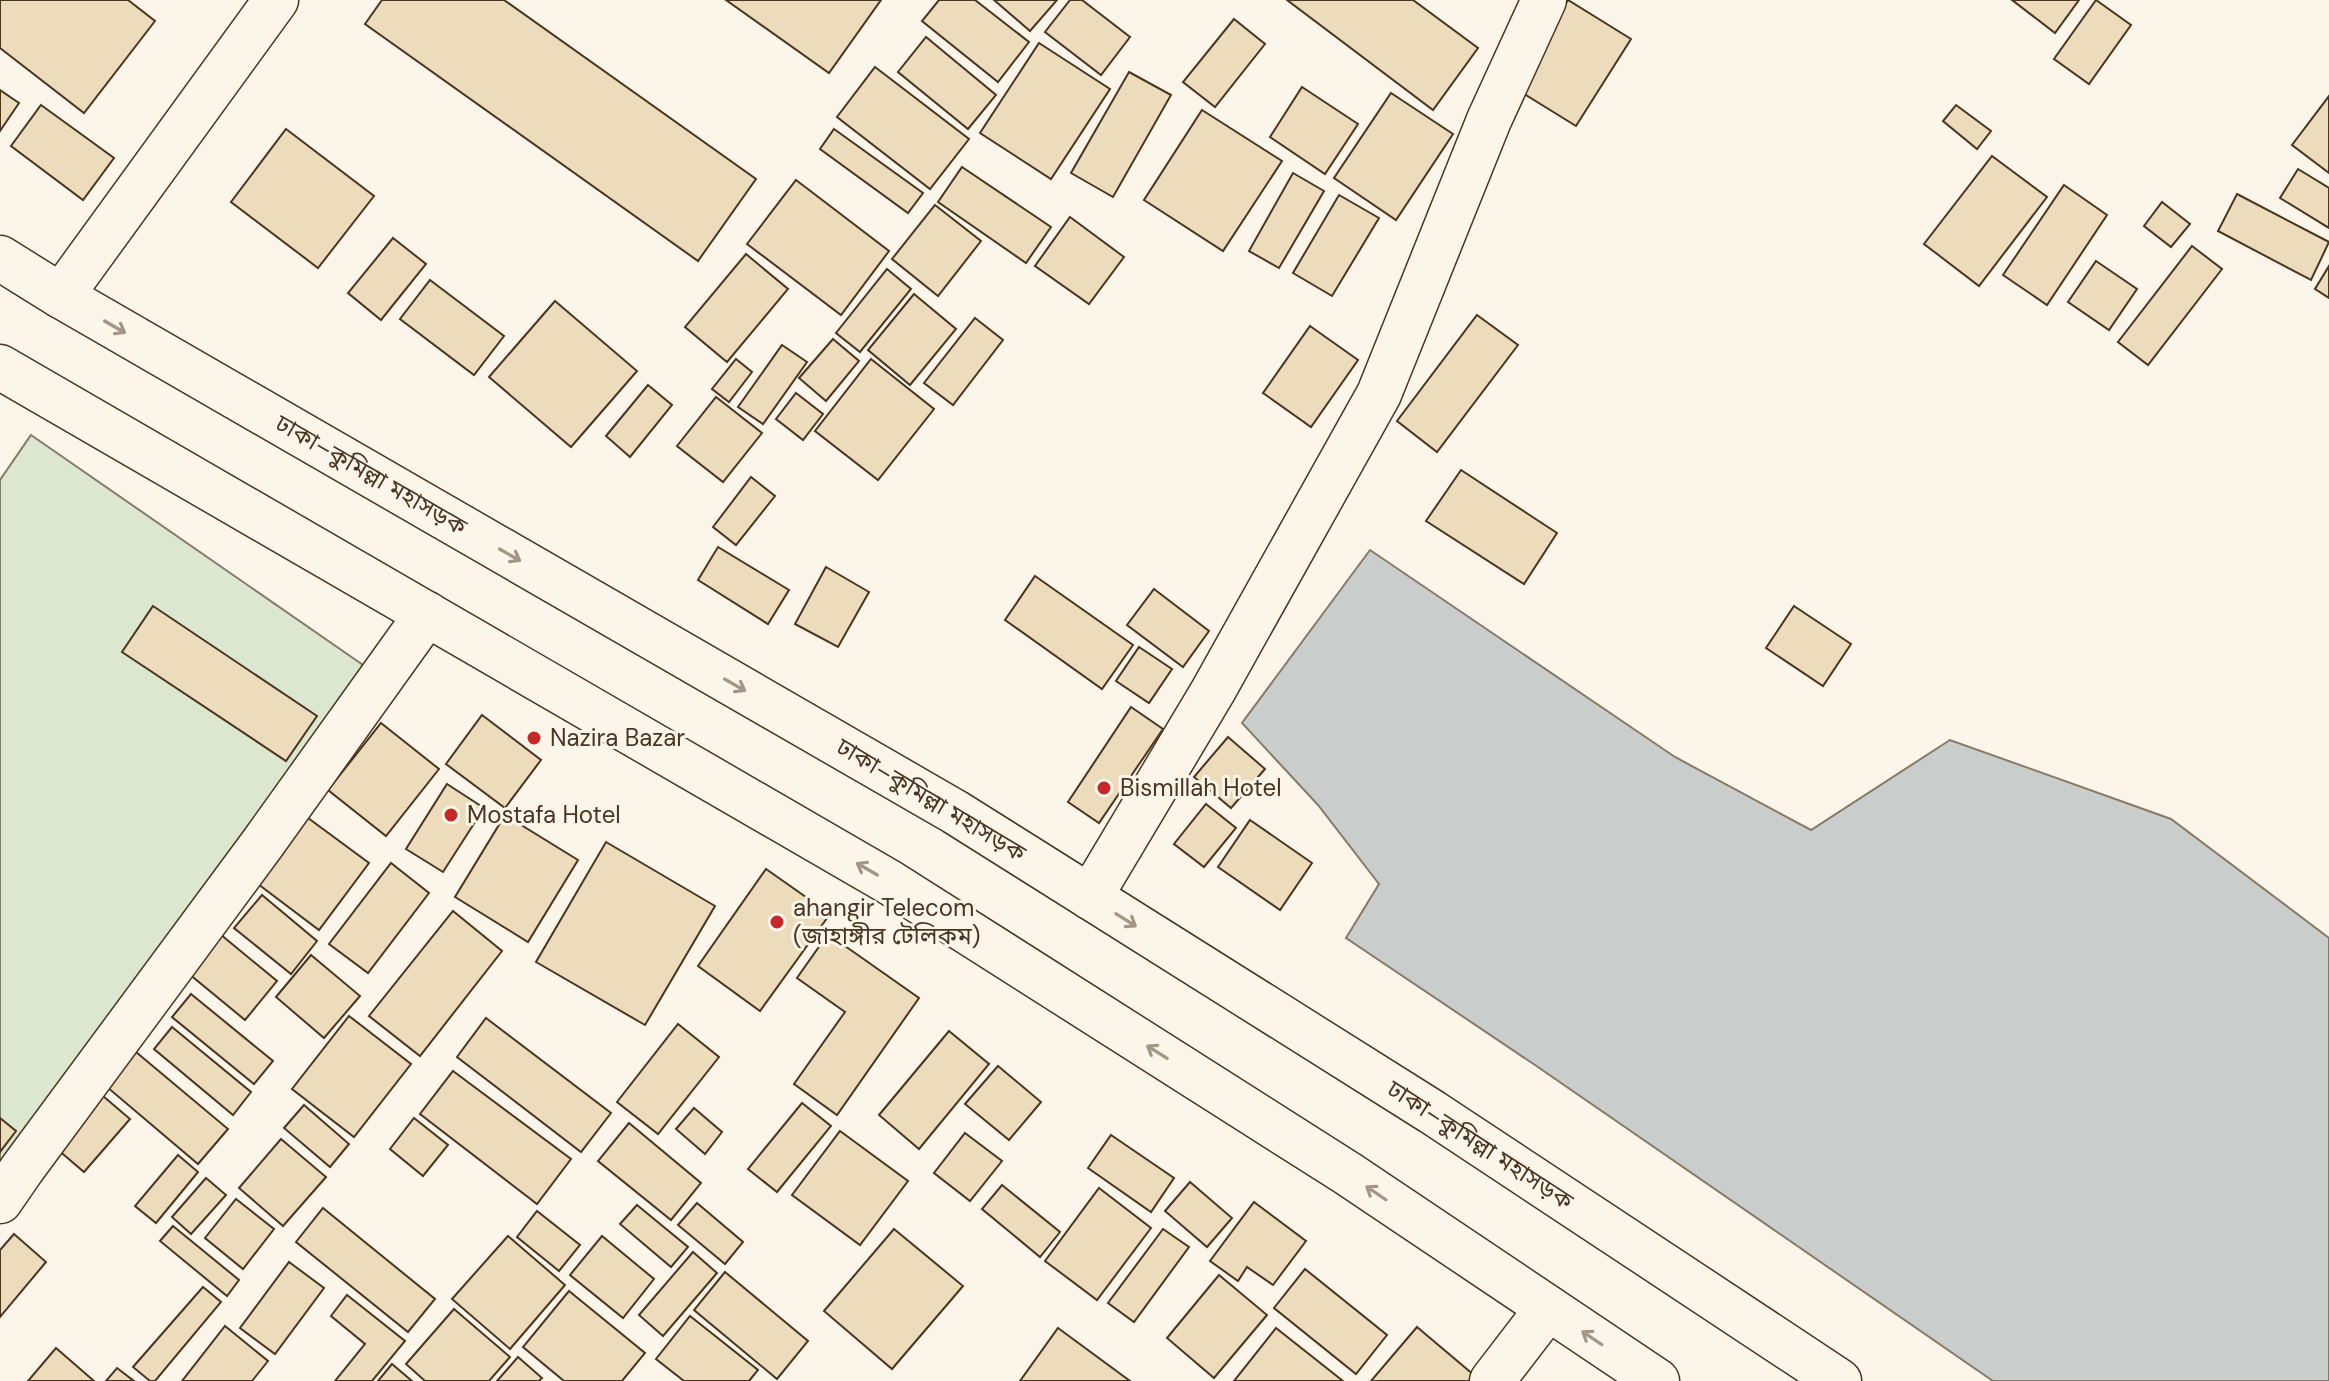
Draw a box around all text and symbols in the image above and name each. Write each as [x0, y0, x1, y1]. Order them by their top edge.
one-way arrow [103, 319, 126, 335]
street label: ঢাকা–কুমিল্লা মহাসড়ক [269, 407, 473, 542]
one-way arrow [498, 547, 521, 563]
one-way arrow [723, 677, 746, 693]
place label: Nazira Bazar [550, 722, 685, 753]
marker: Nazira Bazar [525, 729, 543, 747]
street label: ঢাকা–কুমিল্লা মহাসড়ক [830, 730, 1032, 869]
place label: Bismillah Hotel [1120, 772, 1282, 803]
marker: Bismillah Hotel [1095, 779, 1113, 797]
place label: Mostafa Hotel [467, 799, 621, 830]
marker: Mostafa Hotel [442, 806, 460, 824]
one-way arrow [855, 861, 879, 876]
place label: ahangir Telecom (জাহাঙ্গীর টেলিকম) [793, 892, 981, 951]
one-way arrow [1114, 912, 1137, 928]
marker: ahangir Telecom (জাহাঙ্গীর টেলিকম) [768, 913, 786, 931]
one-way arrow [1147, 1044, 1169, 1061]
street label: ঢাকা–কুমিল্লা মহাসড়ক [1380, 1072, 1580, 1217]
one-way arrow [1366, 1184, 1388, 1201]
one-way arrow [1582, 1329, 1604, 1346]

